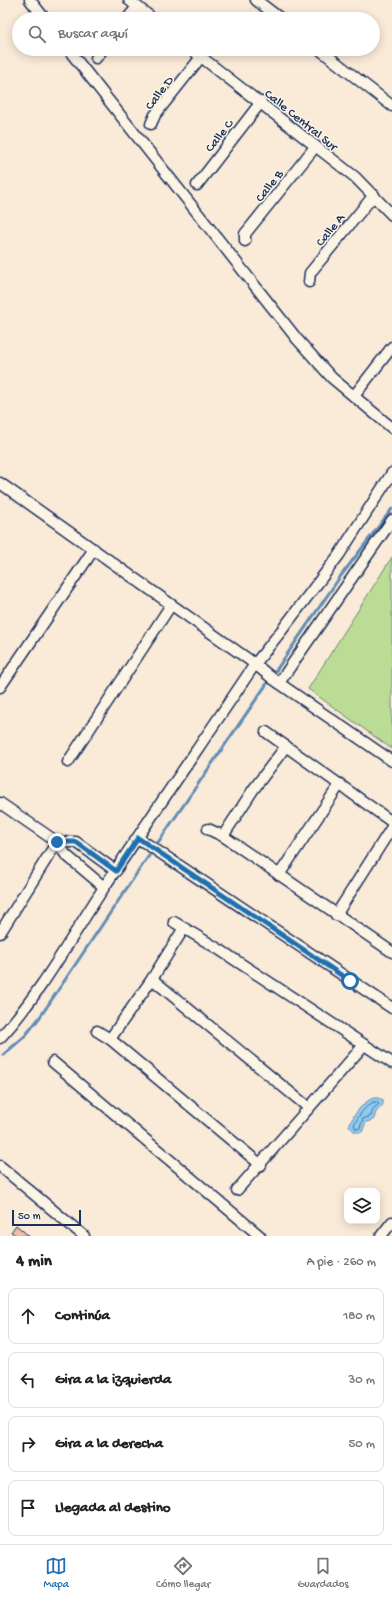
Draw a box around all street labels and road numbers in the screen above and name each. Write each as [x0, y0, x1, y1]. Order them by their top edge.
street label: Calle D [142, 73, 178, 113]
street label: Calle Central Sur [261, 87, 341, 156]
street label: Calle C [203, 117, 238, 156]
street label: Calle B [253, 167, 287, 206]
street label: Calle A [313, 210, 349, 250]

